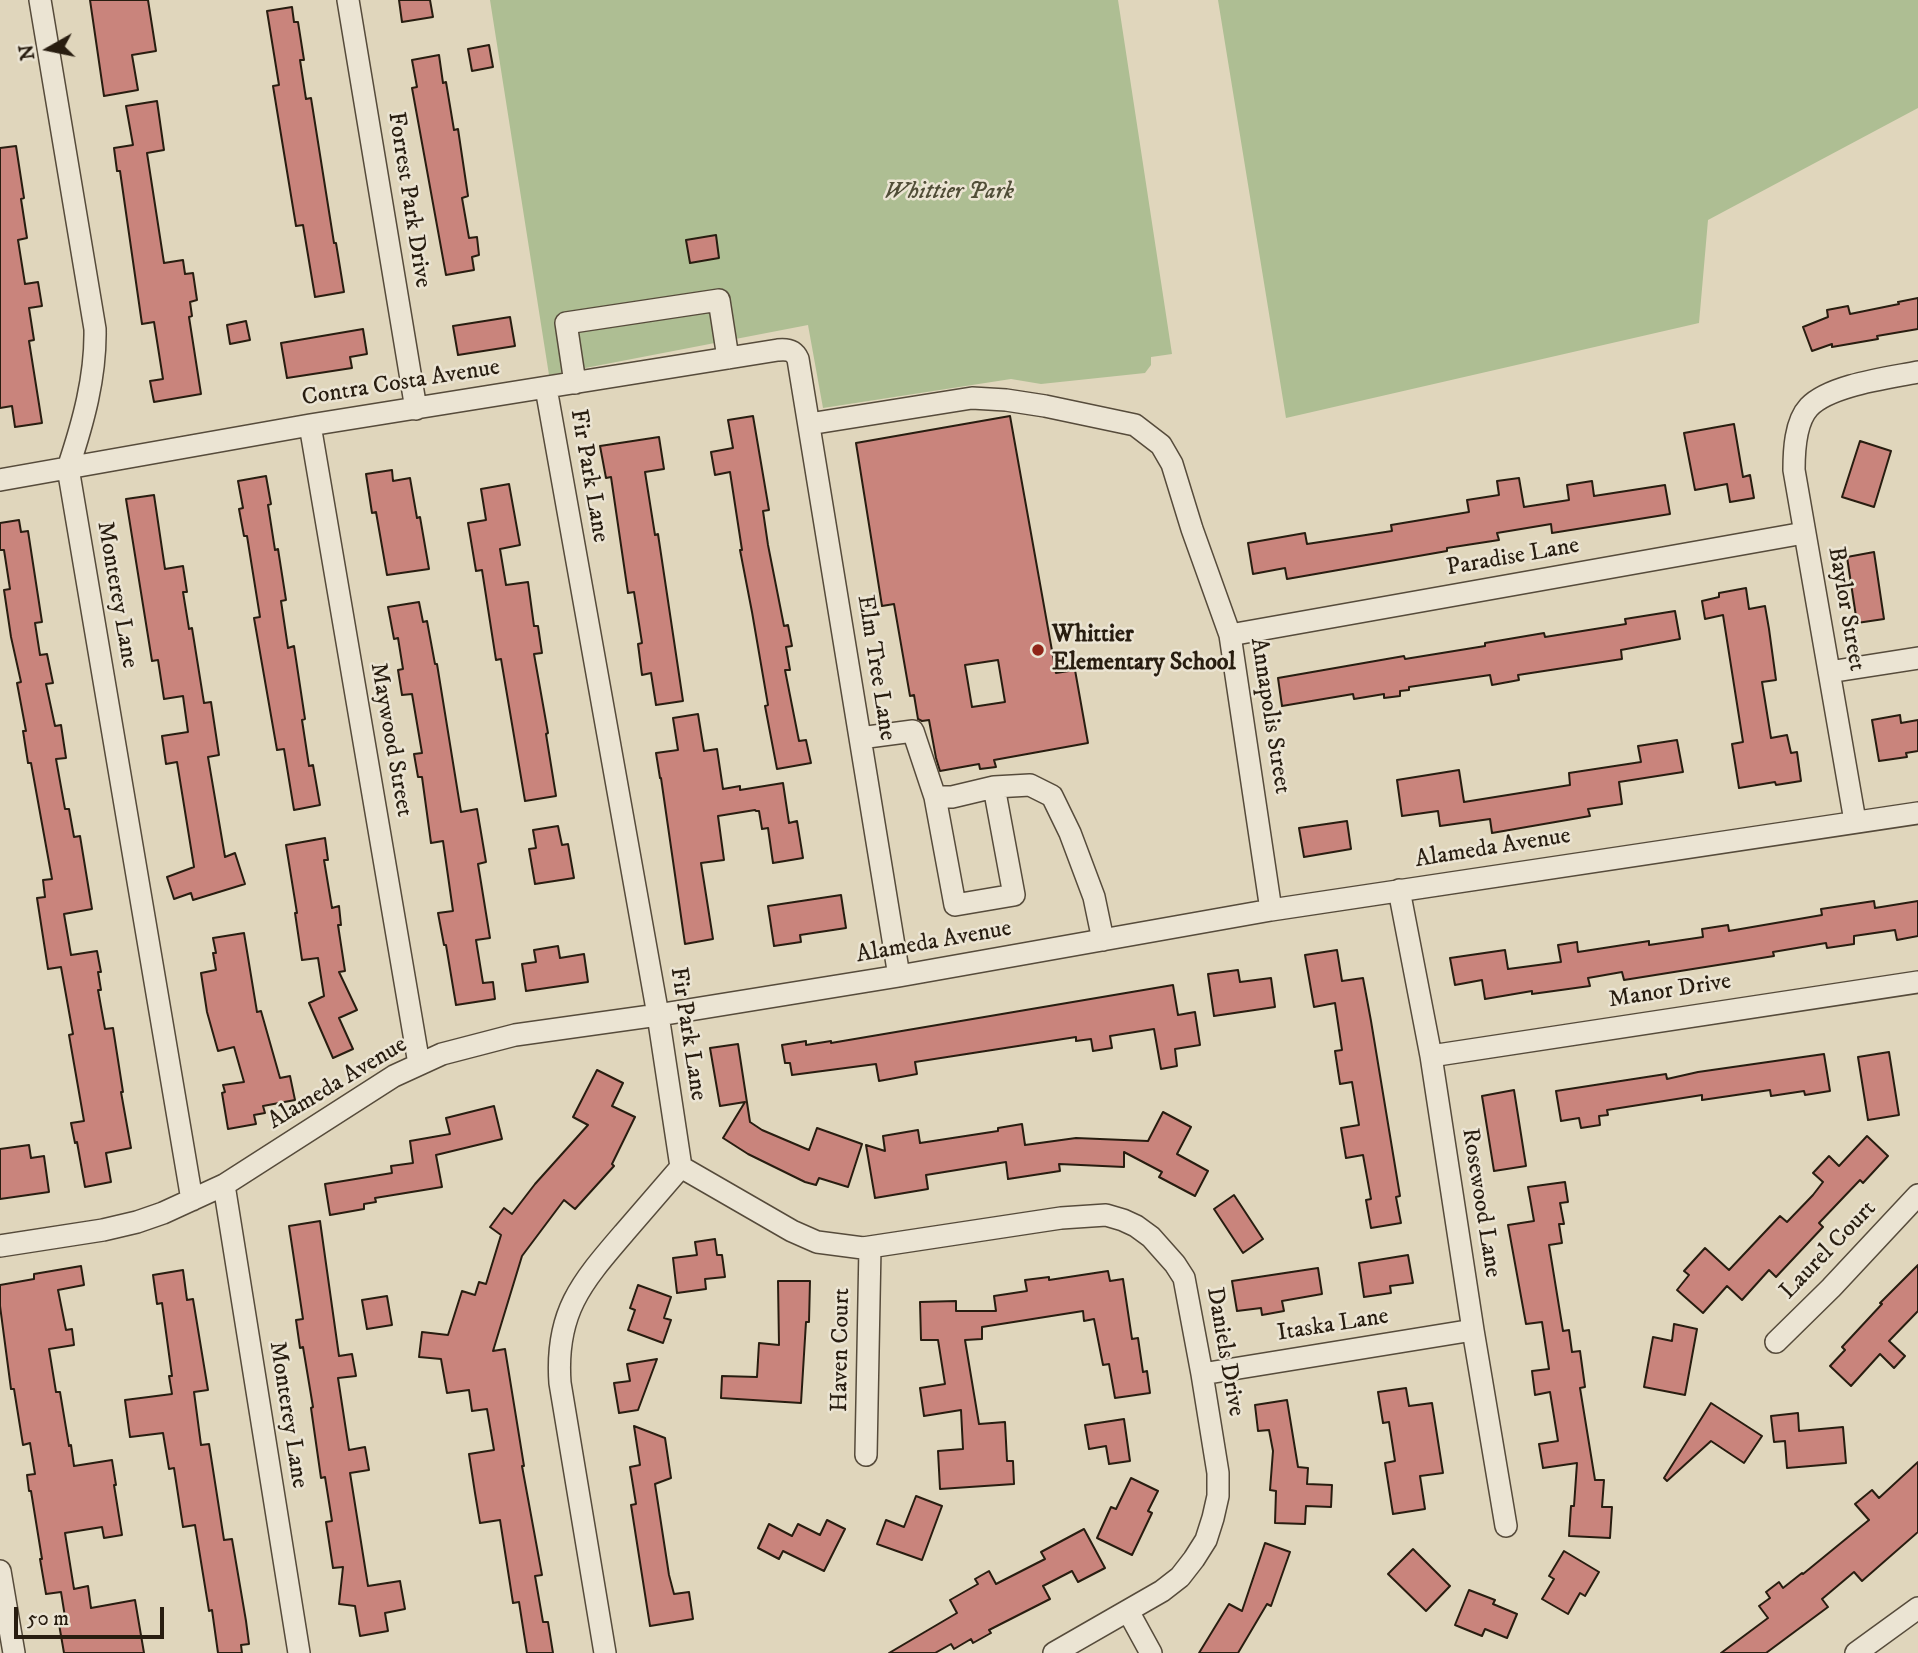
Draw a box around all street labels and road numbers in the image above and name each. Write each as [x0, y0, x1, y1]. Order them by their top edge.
street label: Forrest Park Drive [380, 110, 436, 290]
street label: Contra Costa Avenue [300, 354, 502, 414]
street label: Fir Park Lane [562, 407, 614, 545]
street label: Monterey Lane [89, 519, 143, 671]
street label: Paradise Lane [1444, 532, 1582, 584]
street label: Baylor Street [1820, 545, 1870, 673]
street label: Elm Tree Lane [849, 593, 901, 743]
street label: Annapolis Street [1242, 636, 1296, 796]
street label: Maywood Street [362, 661, 418, 819]
street label: Alameda Avenue [1413, 822, 1573, 876]
street label: Alameda Avenue [854, 915, 1014, 971]
street label: Fir Park Lane [662, 965, 712, 1103]
street label: Manor Drive [1607, 968, 1733, 1016]
street label: Alameda Avenue [263, 1031, 413, 1137]
street label: Rosewood Lane [1454, 1126, 1506, 1280]
street label: Laurel Court [1775, 1196, 1883, 1306]
street label: Daniels Drive [1198, 1285, 1250, 1419]
street label: Haven Court [827, 1288, 857, 1412]
street label: Itaska Lane [1275, 1303, 1391, 1349]
street label: Monterey Lane [261, 1339, 313, 1491]

